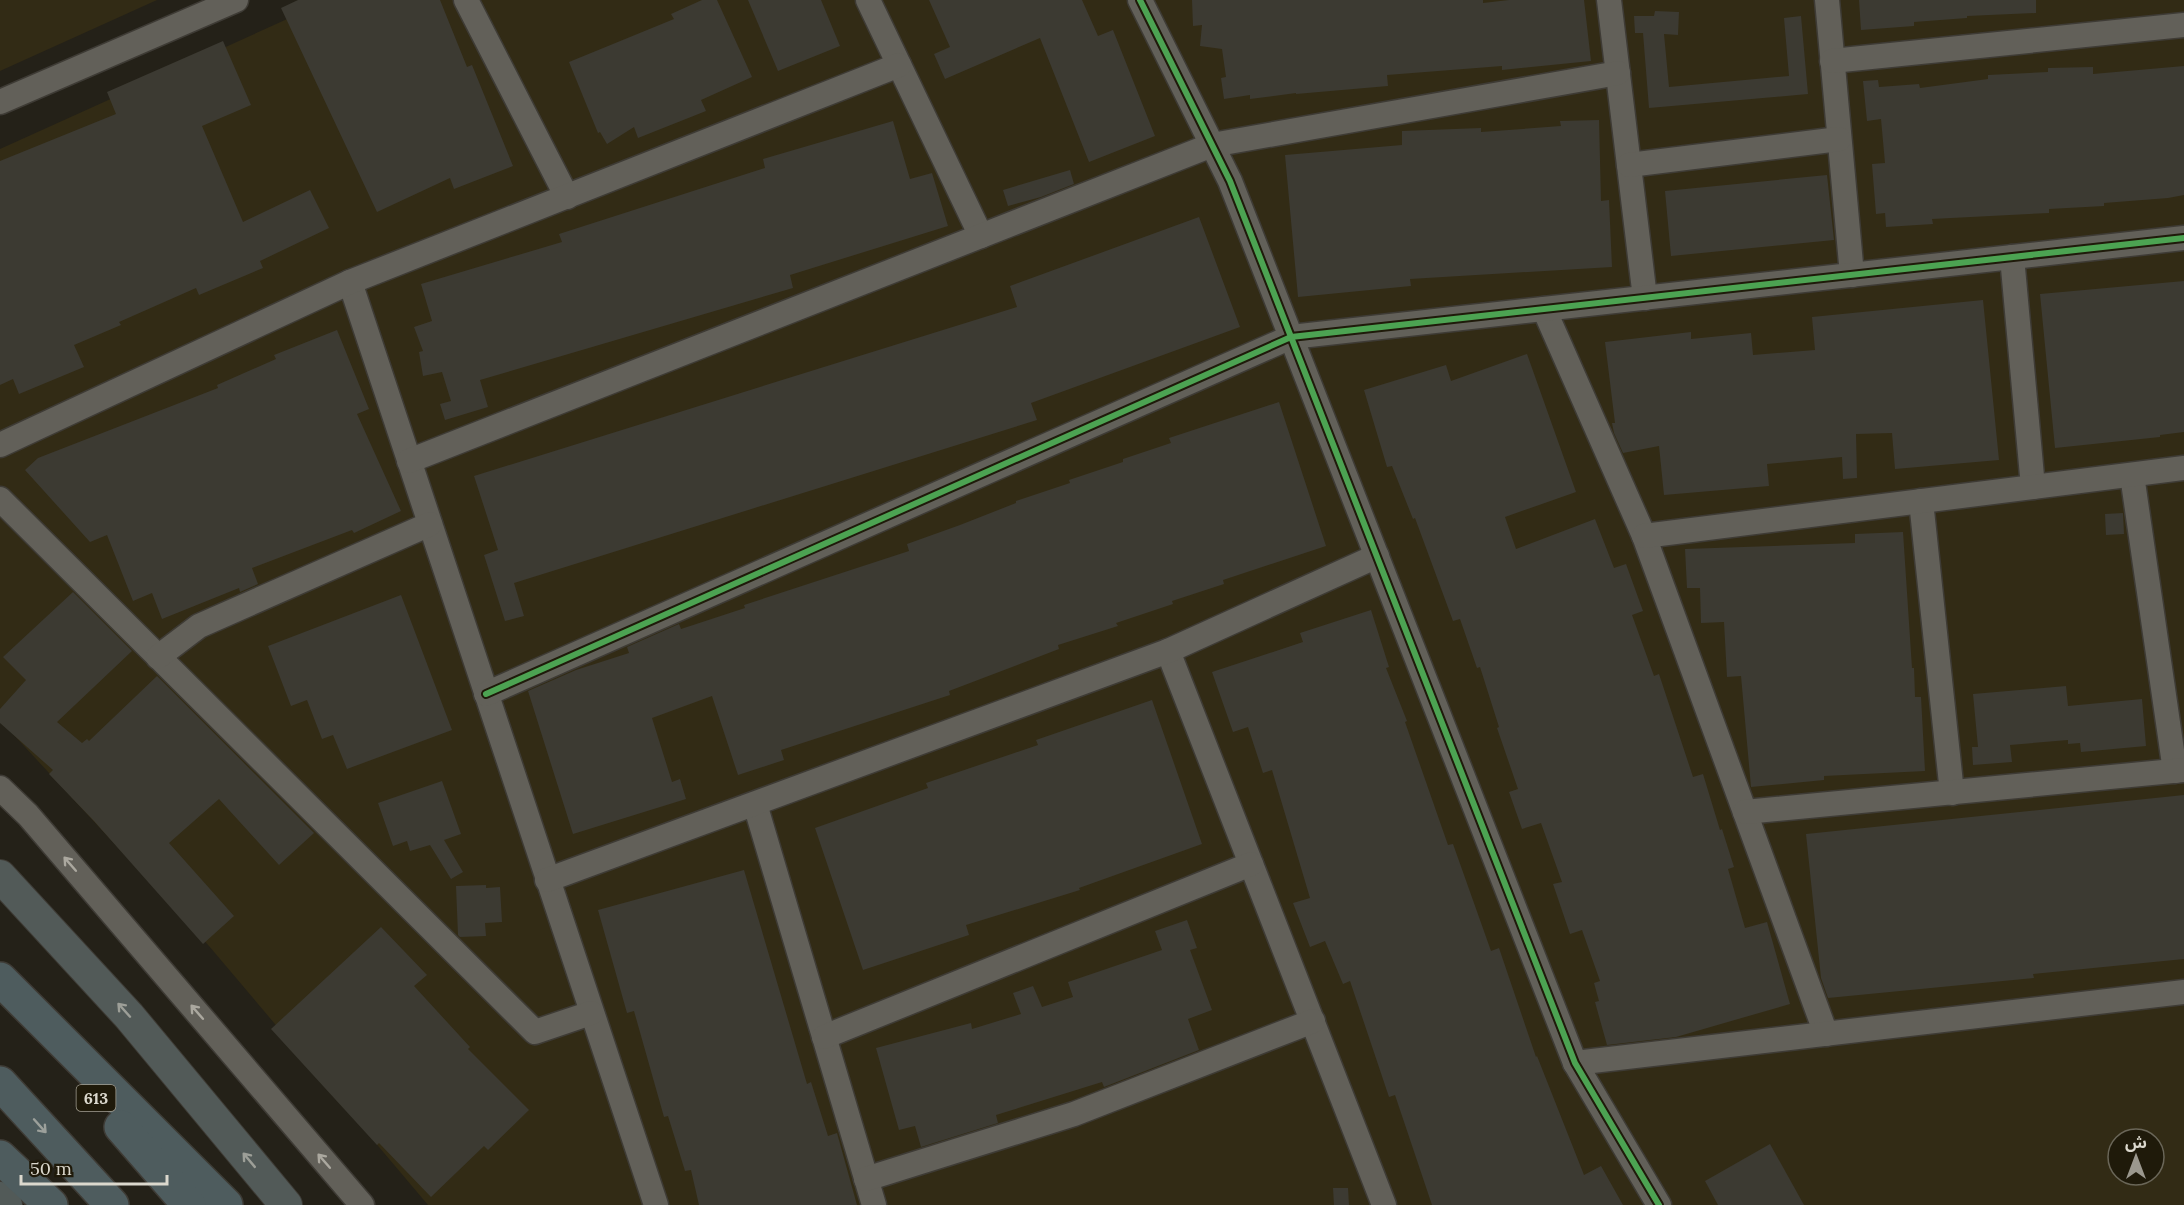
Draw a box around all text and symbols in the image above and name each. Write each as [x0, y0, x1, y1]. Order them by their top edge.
one-way arrow [64, 856, 77, 872]
one-way arrow [117, 1003, 131, 1018]
one-way arrow [190, 1005, 204, 1020]
road number: 613 [76, 1085, 116, 1111]
one-way arrow [32, 1118, 47, 1133]
north arrow [2106, 1127, 2166, 1187]
text: ش [2125, 1132, 2147, 1152]
scale bar [21, 1148, 166, 1186]
one-way arrow [242, 1152, 255, 1168]
one-way arrow [317, 1154, 331, 1169]
text: 50 m [30, 1157, 72, 1180]

